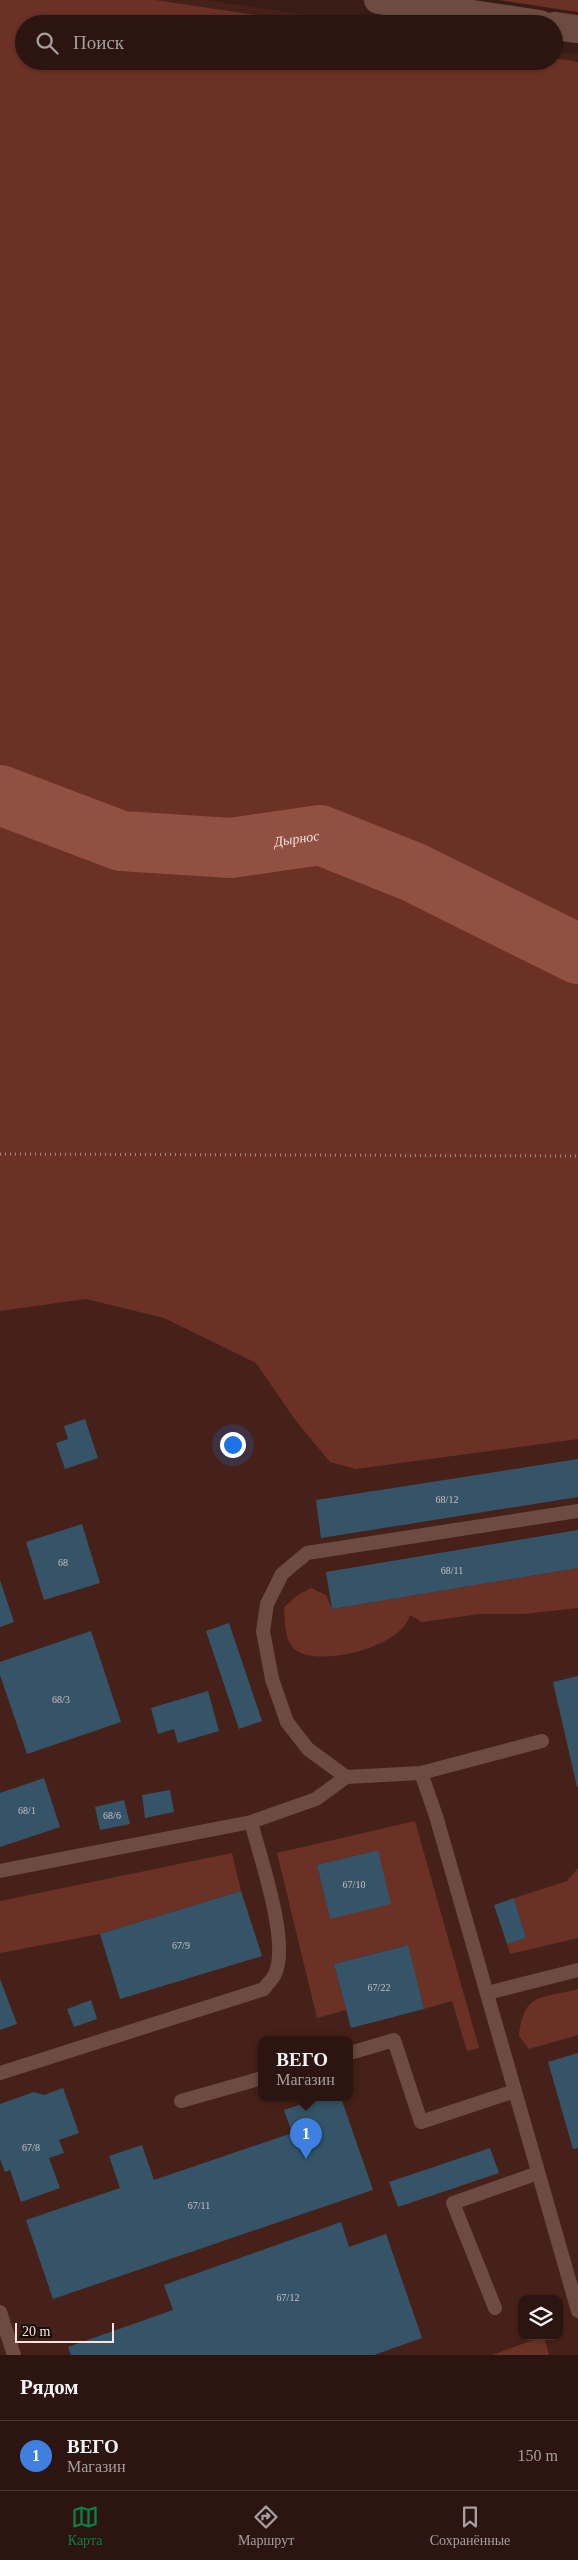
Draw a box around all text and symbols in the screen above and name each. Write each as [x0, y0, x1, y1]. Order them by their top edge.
search box [15, 15, 563, 70]
icon: search [33, 29, 61, 57]
text: Поиск [73, 32, 124, 53]
water label: Дырнос [271, 828, 321, 850]
your location [220, 1432, 246, 1458]
house number: 68/12 [436, 1494, 458, 1505]
house number: 68 [58, 1557, 68, 1568]
house number: 68/11 [441, 1565, 463, 1576]
house number: 68/3 [52, 1694, 70, 1705]
house number: 68/1 [18, 1805, 36, 1816]
house number: 68/6 [103, 1810, 121, 1821]
house number: 67/10 [343, 1879, 365, 1890]
house number: 67/9 [172, 1940, 190, 1951]
house number: 67/22 [368, 1982, 390, 1993]
popup [258, 2036, 353, 2101]
text: ВЕГО [276, 2049, 328, 2070]
text: Магазин [276, 2071, 335, 2088]
pin: 1 [290, 2118, 322, 2159]
house number: 67/8 [22, 2142, 40, 2153]
house number: 67/11 [188, 2200, 210, 2211]
house number: 67/12 [277, 2292, 299, 2303]
map controls [518, 2295, 563, 2340]
button: layers [518, 2295, 563, 2340]
scale bar [15, 2320, 114, 2343]
text: 20 m [22, 2324, 50, 2339]
text: Рядом [20, 2375, 79, 2399]
text: ВЕГО [67, 2436, 119, 2457]
text: 1 [32, 2447, 40, 2464]
text: 150 m [518, 2447, 558, 2464]
text: Магазин [67, 2458, 125, 2475]
tab: Карта [68, 2503, 102, 2549]
tab: Маршрут [238, 2503, 294, 2549]
tab: Сохранённые [430, 2503, 510, 2549]

